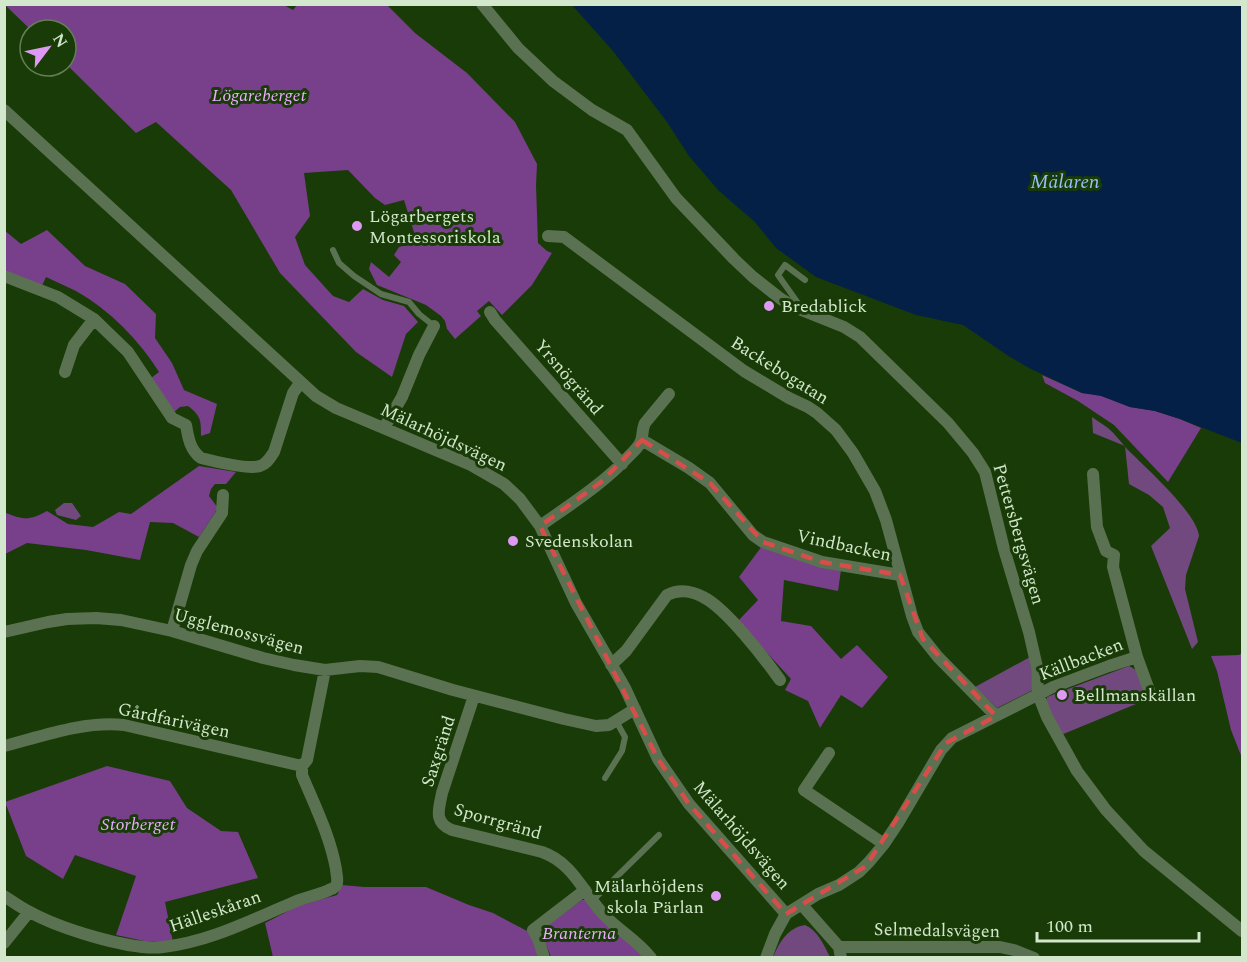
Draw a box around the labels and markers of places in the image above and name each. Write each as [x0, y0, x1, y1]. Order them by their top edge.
place label: Lögarbergets Montessoriskola [369, 203, 501, 251]
marker: Lögarbergets Montessoriskola [350, 219, 364, 233]
place label: Bredablick [781, 293, 867, 320]
marker: Bredablick [762, 299, 776, 313]
place label: Svedenskolan [525, 528, 633, 555]
marker: Svedenskolan [506, 534, 520, 548]
place label: Bellmanskällan [1074, 682, 1196, 709]
marker: Bellmanskällan [1055, 688, 1069, 702]
place label: Mälarhöjdens skola Pärlan [594, 873, 704, 921]
marker: Mälarhöjdens skola Pärlan [709, 889, 723, 903]

